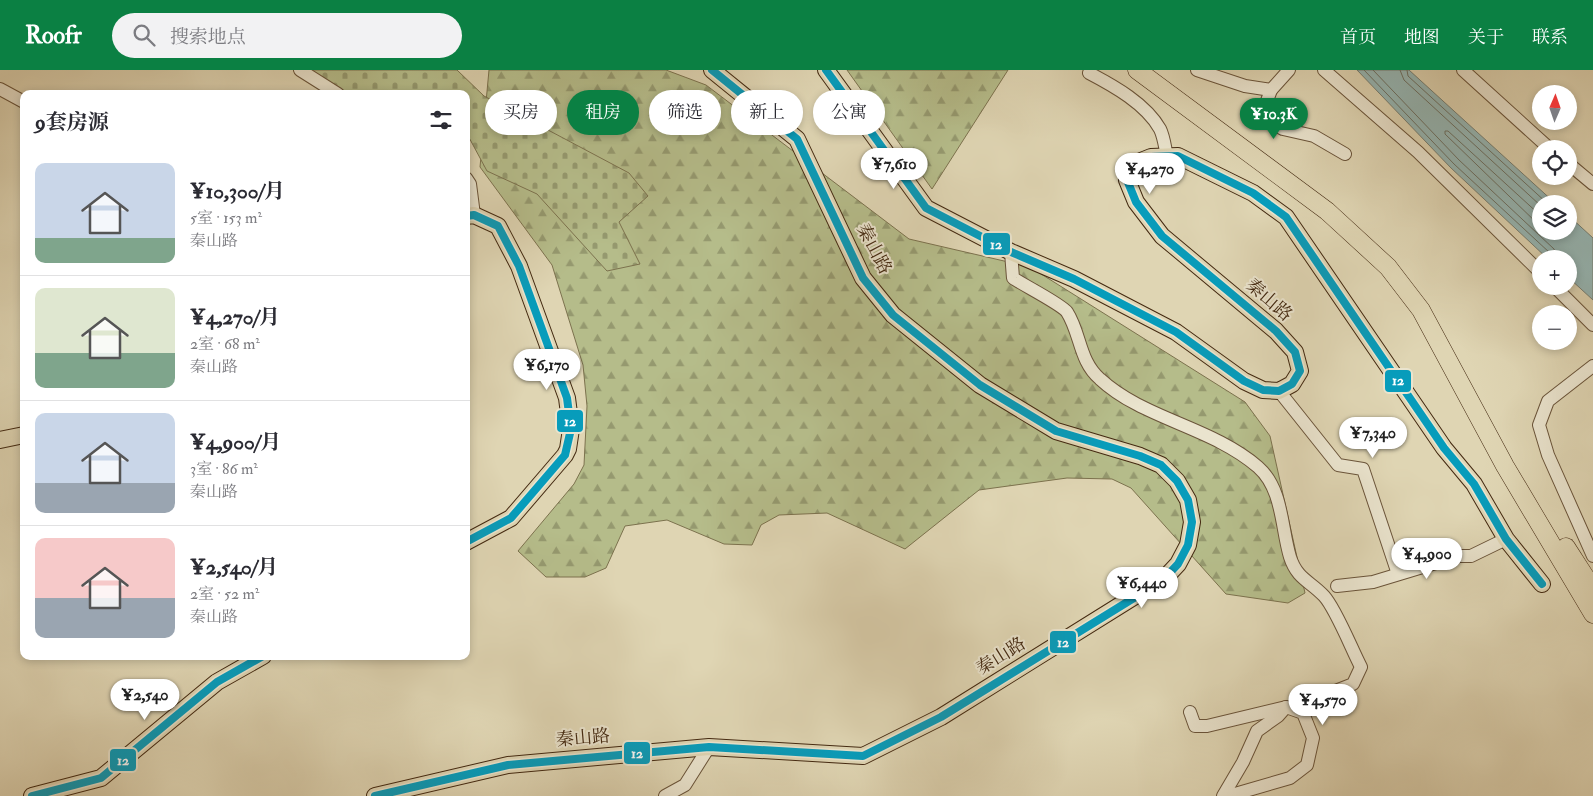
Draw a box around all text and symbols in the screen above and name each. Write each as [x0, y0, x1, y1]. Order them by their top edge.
search box [112, 13, 462, 58]
text: Roofr [25, 20, 82, 51]
icon: search [130, 21, 158, 49]
text: 搜索地点 [170, 25, 246, 49]
text: 首页 [1340, 26, 1376, 49]
text: 地图 [1404, 26, 1440, 49]
text: 关于 [1468, 26, 1504, 49]
text: 联系 [1532, 26, 1568, 49]
north arrow [1532, 85, 1578, 130]
map controls [1532, 85, 1577, 350]
chip: 买房 [485, 90, 557, 135]
chip: 租房 [567, 90, 639, 135]
chip: 筛选 [649, 90, 721, 135]
chip: 新上 [731, 90, 803, 135]
chip: 公寓 [813, 90, 885, 135]
pin: ¥10.3K [1233, 98, 1315, 140]
text: ¥10.3K [1251, 104, 1297, 124]
icon: filters [427, 106, 455, 134]
text: 9套房源 [35, 109, 109, 136]
button: locate [1532, 140, 1577, 185]
pin: ¥7,610 [853, 148, 935, 190]
pin: ¥4,270 [1109, 152, 1191, 195]
text: ¥7,610 [872, 154, 916, 174]
text: ¥4,270 [1126, 159, 1174, 179]
text: ¥10,300/月 [190, 178, 285, 205]
icon: home [75, 183, 135, 243]
button: layers [1532, 195, 1577, 240]
text: 5室 · 153 m² [190, 208, 262, 228]
street label: 秦山路 [851, 220, 897, 278]
text: 秦山路 [190, 231, 238, 251]
line badge: 12 [982, 232, 1011, 256]
text: 12 [990, 236, 1002, 253]
button: + [1532, 250, 1577, 295]
street label: 秦山路 [1241, 274, 1297, 326]
text: ¥4,270/月 [190, 304, 280, 331]
button: − [1532, 305, 1577, 350]
icon: home [75, 308, 135, 368]
text: 2室 · 68 m² [190, 334, 260, 354]
pin: ¥6,170 [506, 348, 588, 391]
text: ¥6,170 [524, 355, 570, 375]
text: 秦山路 [190, 357, 238, 377]
line badge: 12 [1384, 369, 1412, 393]
text: 12 [1392, 372, 1404, 389]
line badge: 12 [556, 409, 584, 433]
text: 12 [564, 413, 576, 430]
pin: ¥7,340 [1332, 416, 1414, 459]
text: ¥7,340 [1350, 423, 1396, 443]
text: ¥4,900/月 [190, 429, 281, 456]
icon: home [75, 433, 135, 493]
text: 3室 · 86 m² [190, 459, 258, 479]
text: 秦山路 [190, 482, 238, 502]
pin: ¥4,900 [1386, 538, 1468, 580]
text: ¥4,900 [1402, 544, 1452, 564]
text: ¥2,540/月 [190, 554, 278, 581]
icon: home [75, 558, 135, 618]
pin: ¥6,440 [1101, 566, 1183, 609]
text: ¥6,440 [1117, 573, 1167, 593]
text: 2室 · 52 m² [190, 584, 259, 604]
text: 秦山路 [190, 607, 238, 627]
line badge: 12 [1049, 630, 1077, 654]
street label: 秦山路 [972, 632, 1030, 680]
text: 12 [1057, 634, 1069, 651]
pin: ¥2,540 [104, 678, 186, 721]
pin: ¥4,570 [1282, 684, 1364, 726]
text: ¥2,540 [121, 685, 169, 705]
text: ¥4,570 [1299, 690, 1347, 710]
street label: 秦山路 [555, 724, 611, 752]
line badge: 12 [623, 741, 651, 765]
text: 12 [631, 745, 643, 762]
line badge: 12 [109, 748, 137, 772]
text: 12 [117, 752, 129, 769]

